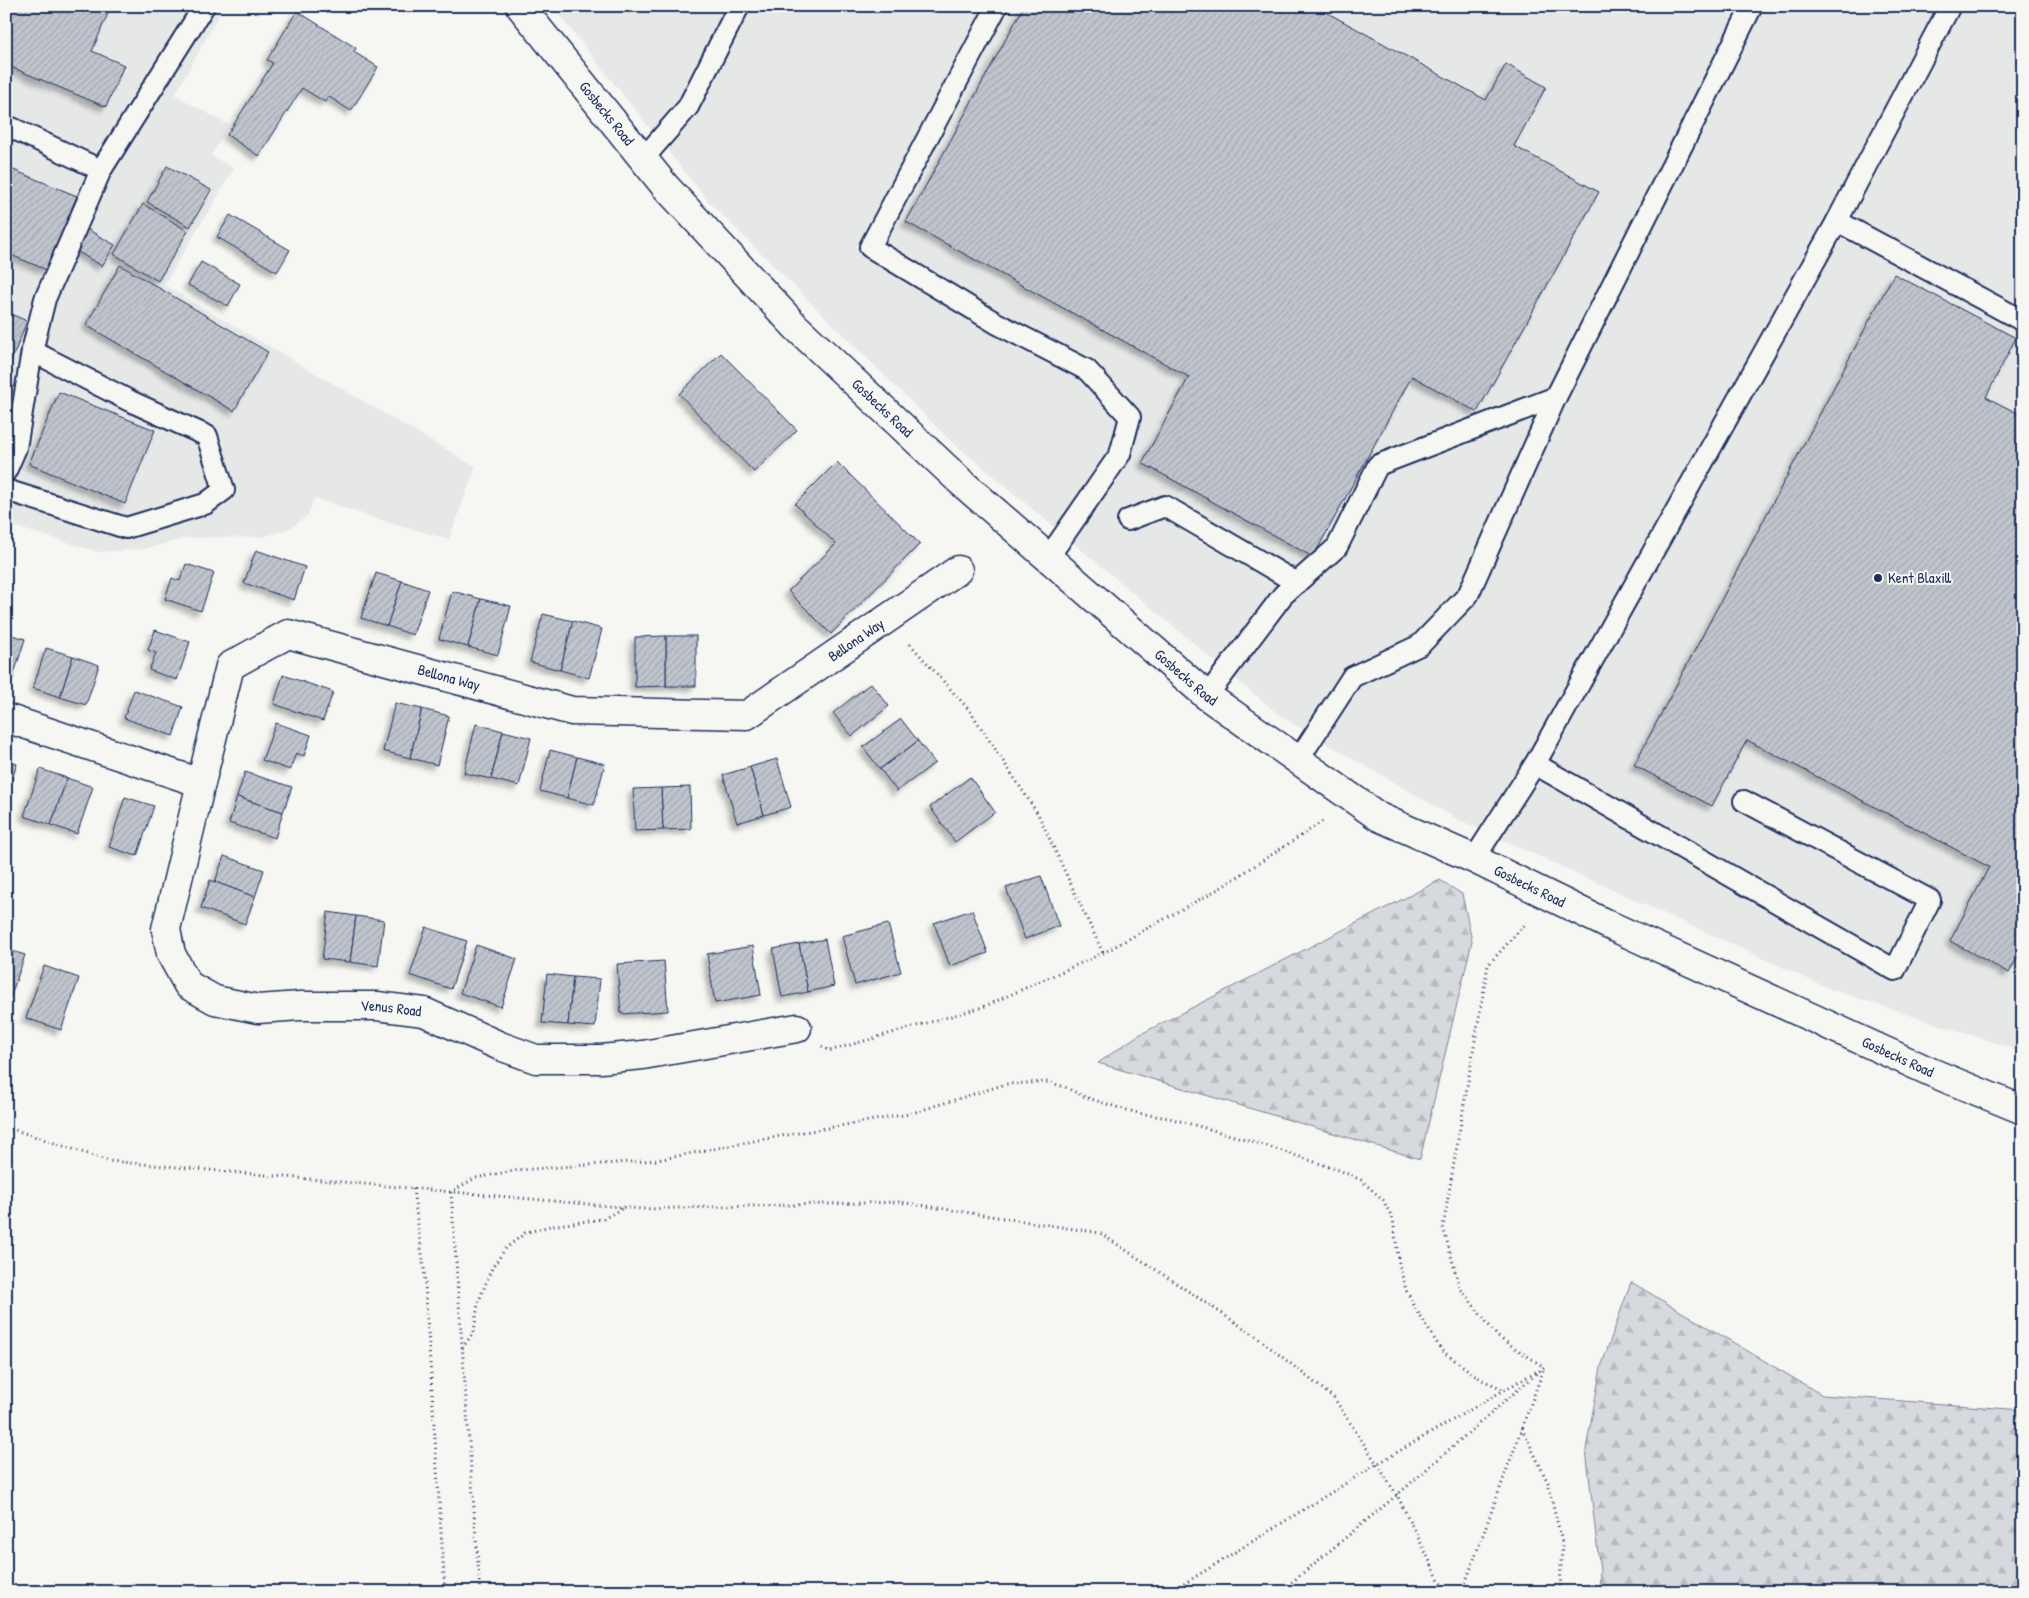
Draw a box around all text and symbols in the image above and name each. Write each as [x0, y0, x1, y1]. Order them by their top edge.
street label: Gosbecks Road [575, 77, 639, 150]
street label: Gosbecks Road [847, 374, 918, 442]
place label: Kent Blaxill [1888, 567, 1952, 588]
marker: Kent Blaxill [1872, 572, 1884, 584]
street label: Bellona Way [824, 613, 888, 666]
street label: Gosbecks Road [1150, 644, 1222, 710]
street label: Bellona Way [415, 659, 482, 696]
street label: Gosbecks Road [1490, 859, 1569, 912]
street label: Venus Road [361, 995, 423, 1022]
street label: Gosbecks Road [1859, 1031, 1938, 1082]

